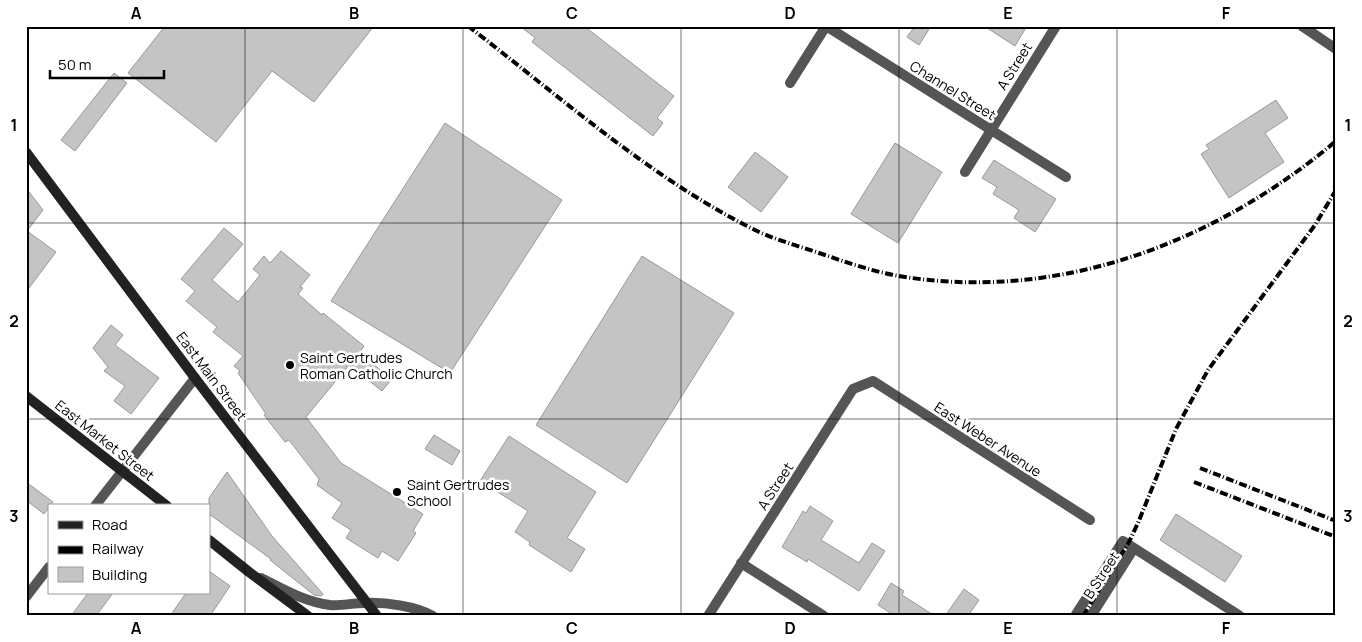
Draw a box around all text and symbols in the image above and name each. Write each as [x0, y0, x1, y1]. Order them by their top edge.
text: A [131, 2, 142, 24]
text: B [349, 2, 359, 24]
text: C [566, 2, 578, 24]
text: D [784, 2, 796, 24]
text: E [1003, 2, 1013, 24]
text: F [1222, 2, 1231, 24]
street label: A Street [992, 38, 1036, 93]
scale bar [50, 48, 164, 80]
text: 50 m [58, 54, 92, 75]
street label: Channel Street [906, 56, 1000, 124]
text: 1 [10, 114, 18, 136]
text: 1 [1344, 114, 1352, 136]
text: 2 [9, 310, 19, 332]
text: 2 [1343, 310, 1353, 332]
street label: East Main Street [172, 328, 252, 425]
place label: Saint Gertrudes Roman Catholic Church [300, 348, 453, 383]
marker: Saint Gertrudes Roman Catholic Church [284, 359, 296, 371]
street label: East Market Street [52, 395, 159, 485]
street label: East Weber Avenue [931, 397, 1045, 481]
street label: A Street [753, 458, 798, 513]
place label: Saint Gertrudes School [407, 475, 509, 510]
marker: Saint Gertrudes School [391, 486, 403, 498]
legend [48, 504, 210, 594]
text: 3 [9, 505, 19, 527]
text: 3 [1343, 505, 1353, 527]
text: Road [92, 514, 128, 535]
text: Railway [92, 538, 144, 559]
street label: B Street [1079, 547, 1123, 602]
text: Building [92, 564, 147, 585]
text: A [131, 617, 142, 639]
text: B [349, 617, 359, 639]
text: C [566, 617, 578, 639]
text: D [784, 617, 796, 639]
text: E [1003, 617, 1013, 639]
text: F [1222, 617, 1231, 639]

